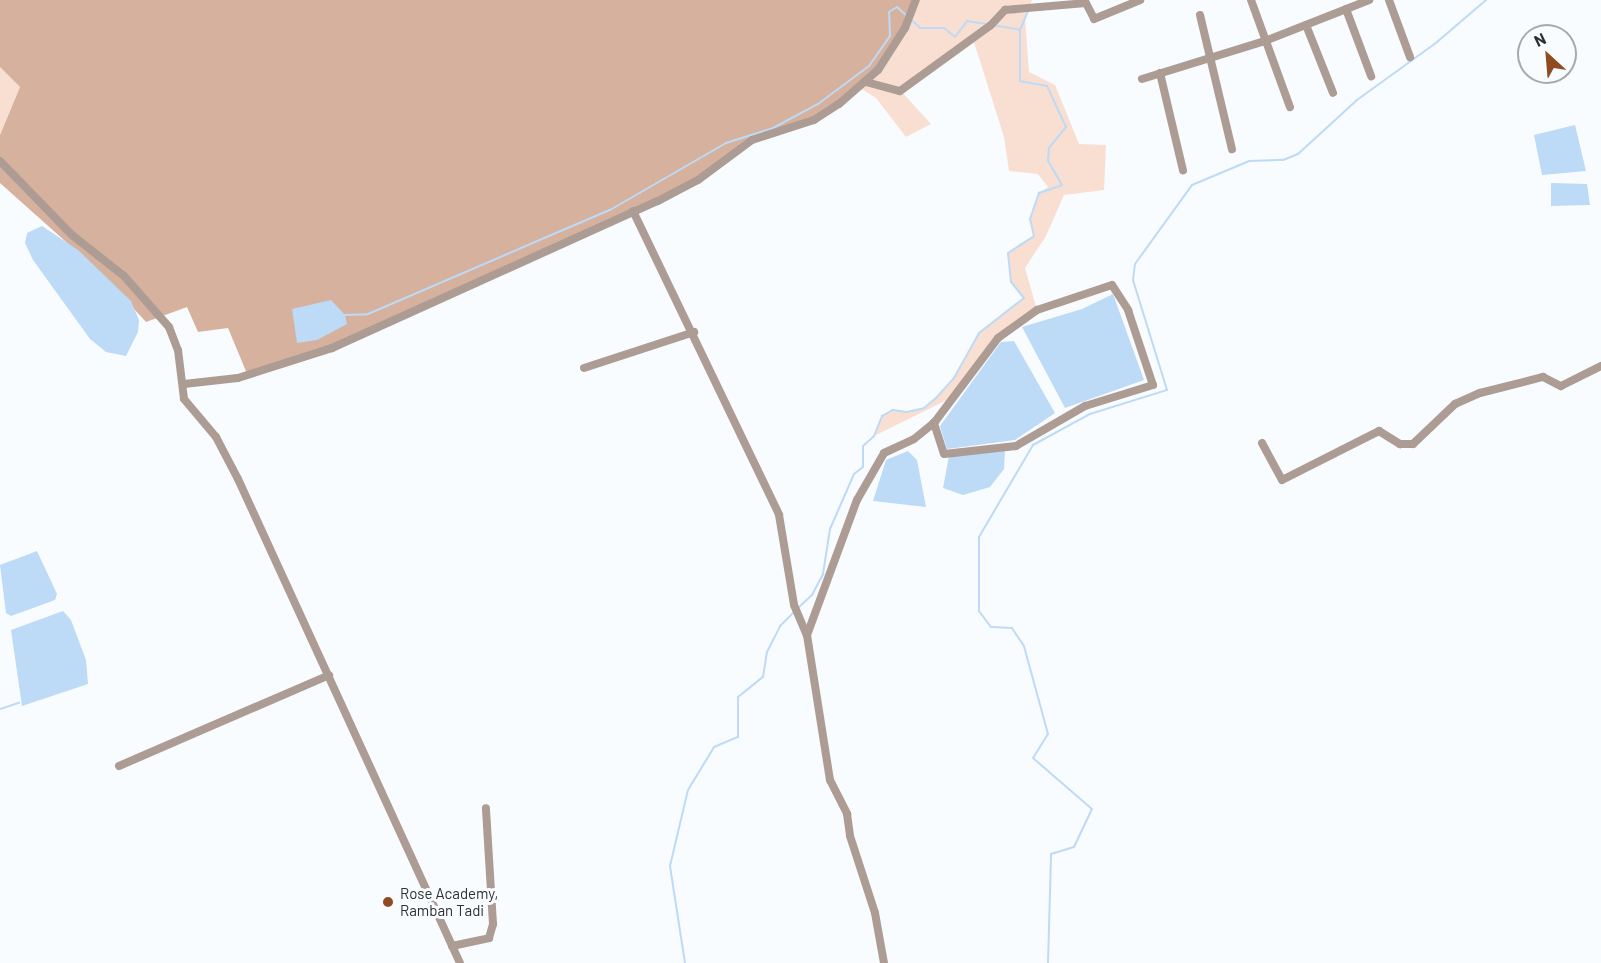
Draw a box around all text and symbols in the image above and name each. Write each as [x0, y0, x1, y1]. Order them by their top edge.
north arrow [1517, 24, 1577, 84]
text: N [1531, 28, 1549, 50]
place label: Rose Academy, Ramban Tadi [400, 884, 499, 919]
marker: Rose Academy, Ramban Tadi [381, 895, 395, 909]

